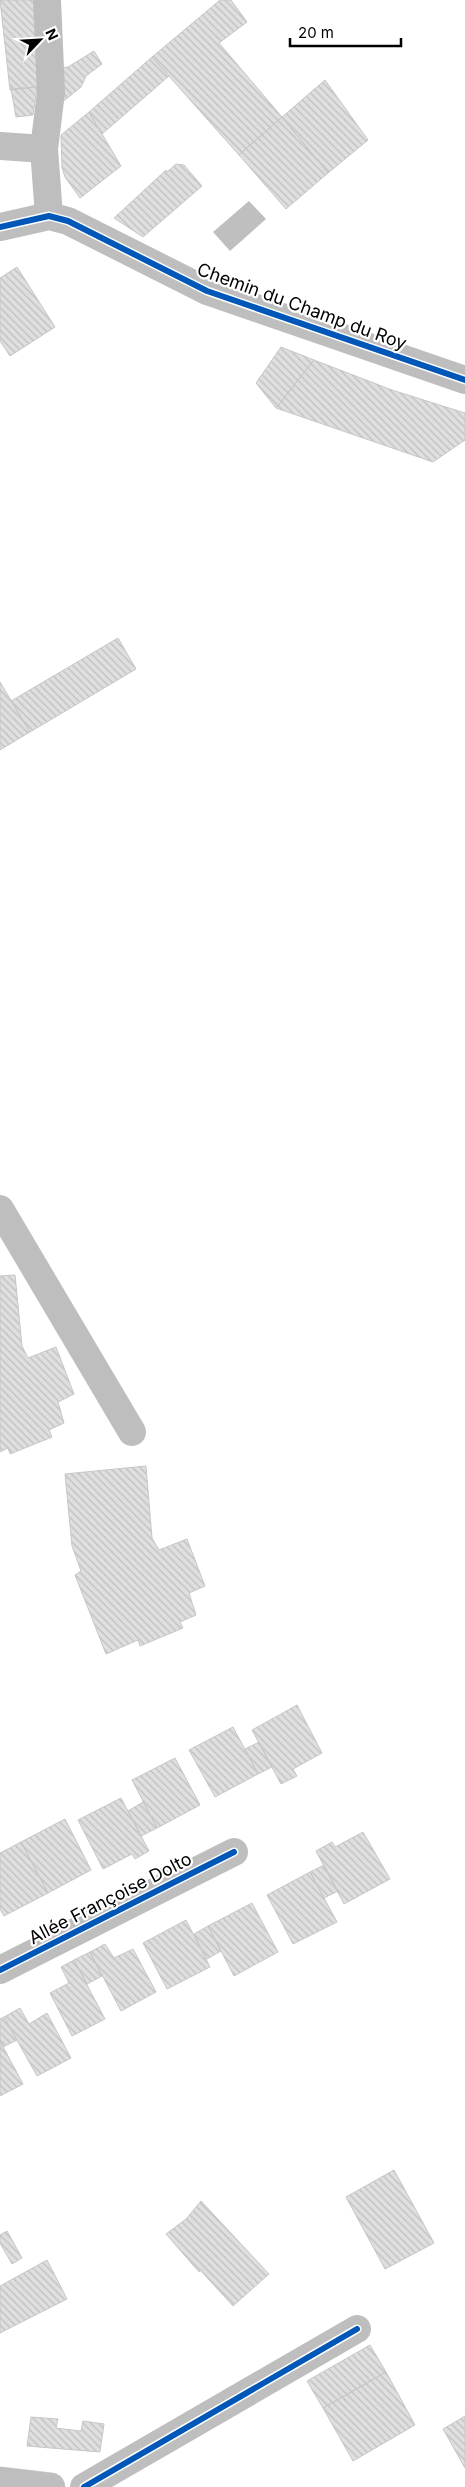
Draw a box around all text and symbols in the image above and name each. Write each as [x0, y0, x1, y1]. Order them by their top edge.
north arrow [15, 15, 65, 65]
scale bar [290, 15, 401, 47]
text: 20 m [298, 23, 334, 42]
text: N [42, 26, 62, 43]
street label: Chemin du Champ du Roy [194, 258, 410, 354]
street label: Allée Françoise Dolto [25, 1848, 195, 1948]

